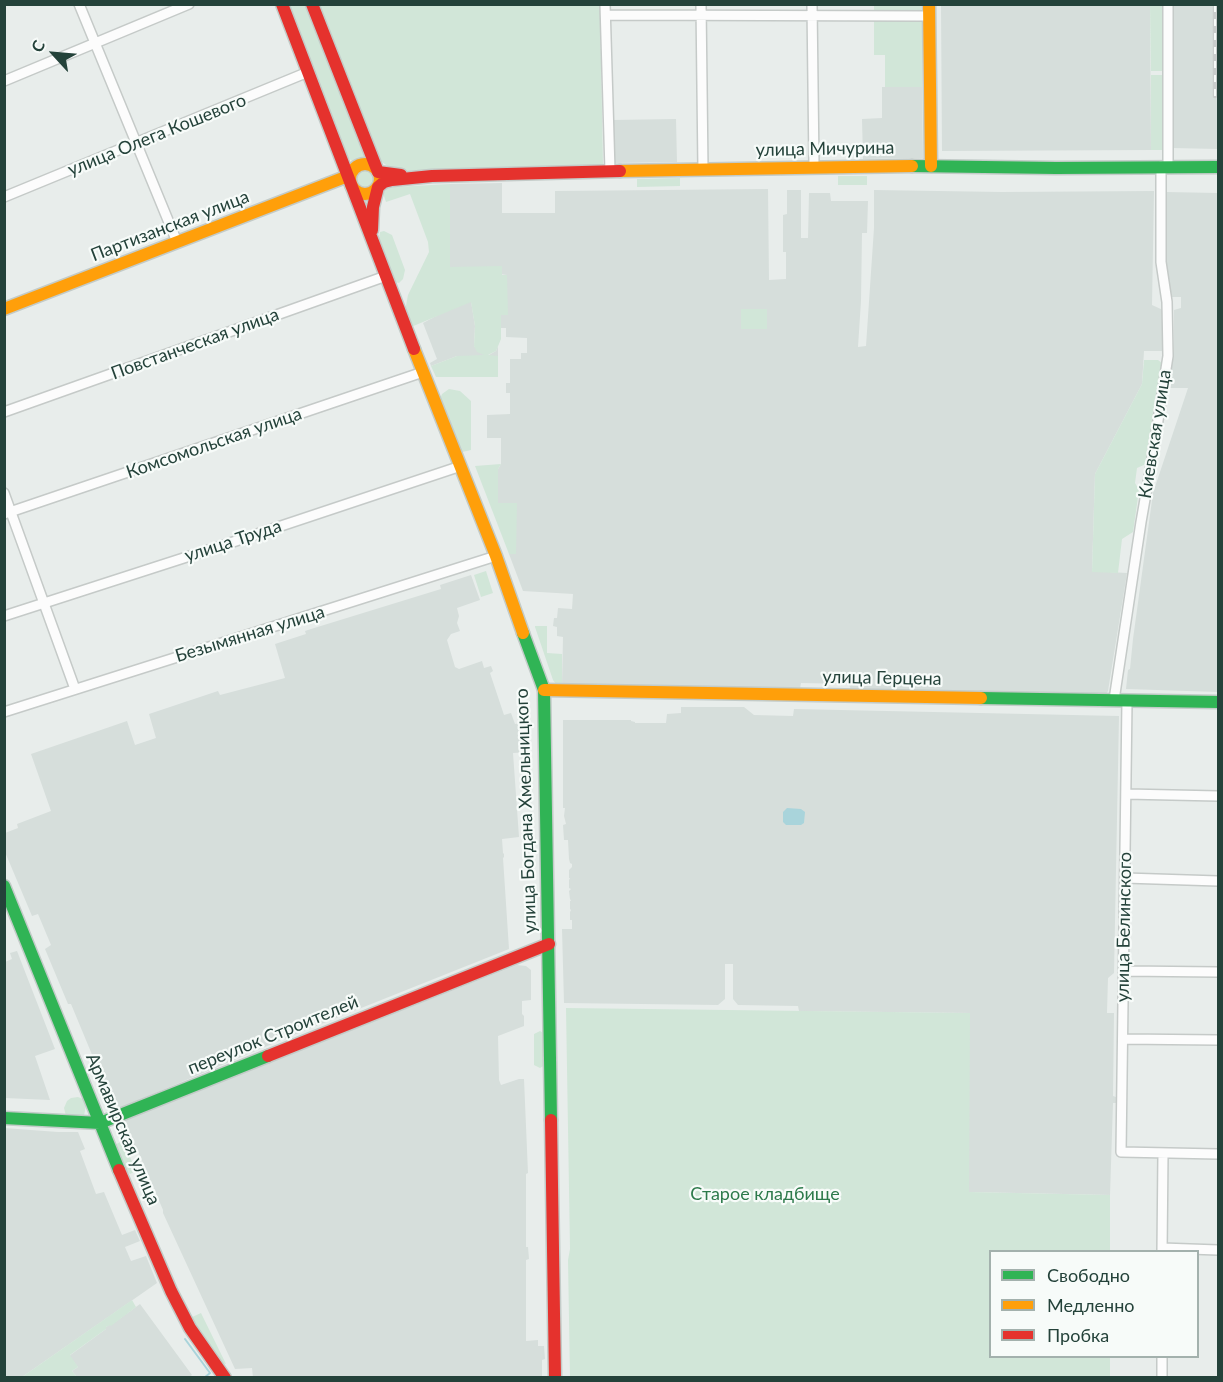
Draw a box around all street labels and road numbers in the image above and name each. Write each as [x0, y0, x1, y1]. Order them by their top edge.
street label: улица Олега Кошевого [65, 89, 249, 181]
street label: улица Мичурина [755, 137, 895, 161]
street label: Партизанская улица [88, 186, 252, 266]
street label: Повстанческая улица [108, 304, 282, 384]
street label: Киевская улица [1134, 368, 1176, 500]
street label: Комсомольская улица [123, 403, 305, 483]
street label: улица Труда [182, 515, 284, 567]
street label: Безымянная улица [173, 601, 327, 667]
street label: улица Герцена [822, 666, 942, 690]
street label: улица Богдана Хмельницкого [511, 688, 541, 934]
street label: улица Белинского [1112, 852, 1136, 1002]
street label: переулок Строителей [185, 991, 361, 1079]
street label: Армавирская улица [81, 1050, 165, 1208]

